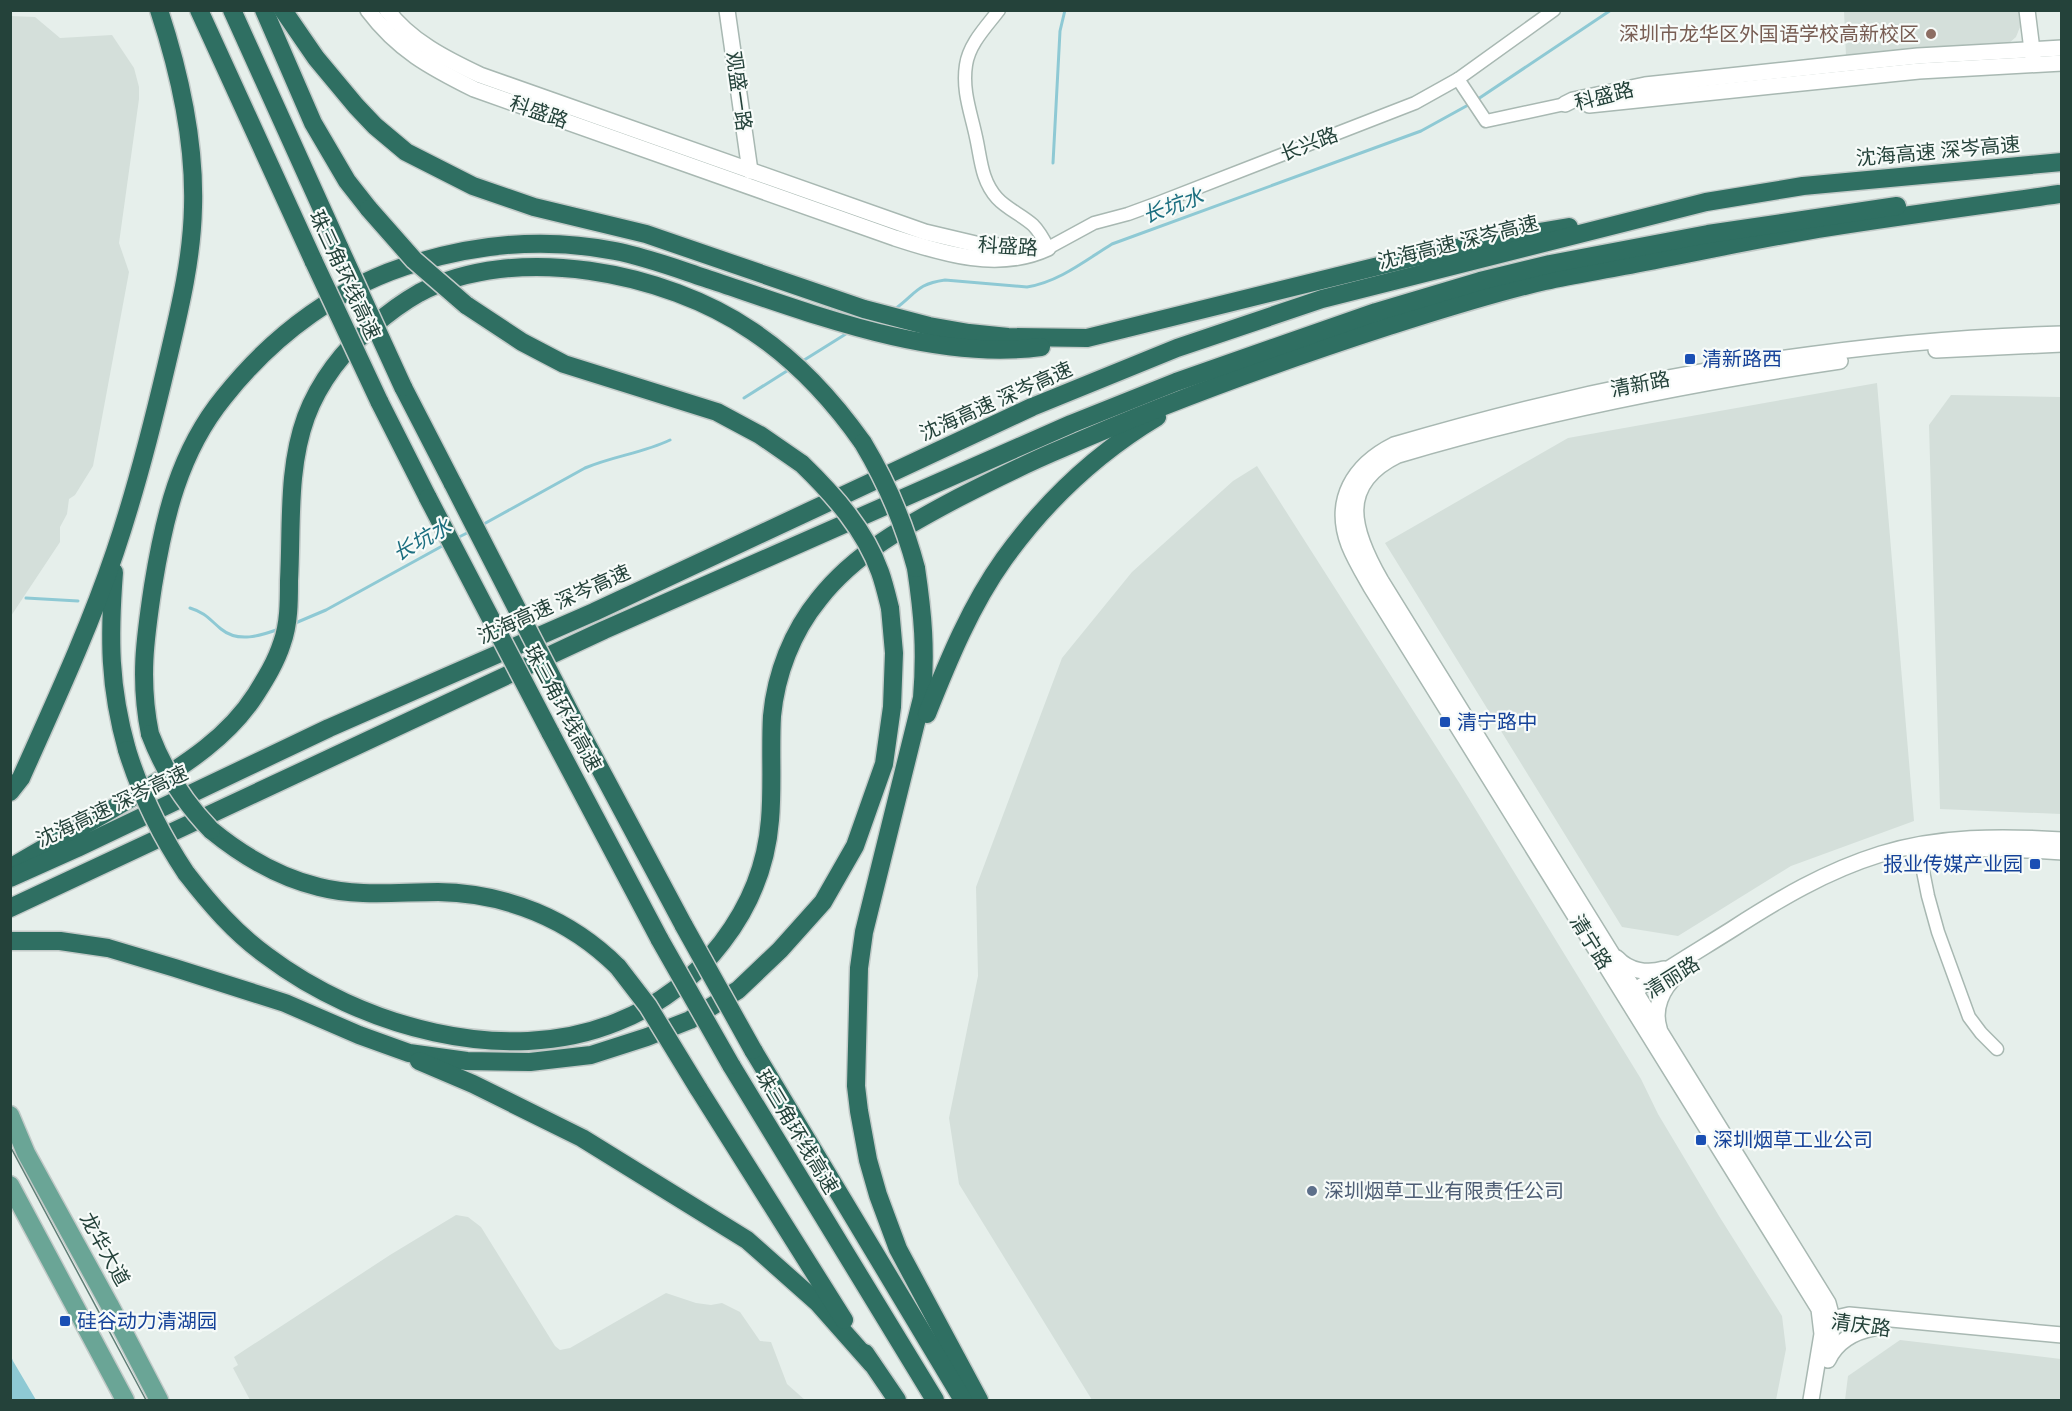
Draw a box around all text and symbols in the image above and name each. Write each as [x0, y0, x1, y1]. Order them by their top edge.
place label: 深圳市龙华区外国语学校高新校区 [1619, 23, 1919, 49]
marker: 深圳市龙华区外国语学校高新校区 [1924, 27, 1938, 41]
street label: 观盛一路 [719, 50, 755, 133]
street label: 科盛路 [1572, 78, 1637, 118]
street label: 科盛路 [506, 92, 571, 136]
street label: 长兴路 [1277, 123, 1342, 169]
street label: 沈海高速 深岑高速 [1855, 133, 2021, 173]
water label: 长坑水 [1139, 184, 1209, 231]
street label: 珠三角环线高速 [302, 207, 385, 345]
street label: 沈海高速 深岑高速 [1375, 211, 1542, 276]
street label: 科盛路 [977, 233, 1039, 263]
place label: 清新路西 [1702, 348, 1782, 374]
marker: 清新路西 [1683, 352, 1697, 366]
street label: 沈海高速 深岑高速 [916, 357, 1077, 448]
street label: 清新路 [1608, 367, 1672, 404]
water label: 长坑水 [389, 514, 458, 568]
street label: 沈海高速 深岑高速 [474, 560, 635, 651]
street label: 珠三角环线高速 [517, 641, 606, 777]
place label: 清宁路中 [1457, 711, 1537, 737]
marker: 清宁路中 [1438, 715, 1452, 729]
street label: 沈海高速 深岑高速 [33, 761, 193, 854]
place label: 报业传媒产业园 [1883, 853, 2023, 879]
marker: 报业传媒产业园 [2028, 857, 2042, 871]
street label: 清宁路 [1562, 911, 1616, 975]
street label: 清丽路 [1641, 952, 1705, 1006]
street label: 珠三角环线高速 [748, 1066, 842, 1200]
place label: 深圳烟草工业公司 [1713, 1129, 1873, 1155]
marker: 深圳烟草工业公司 [1694, 1133, 1708, 1147]
place label: 深圳烟草工业有限责任公司 [1324, 1180, 1564, 1206]
marker: 深圳烟草工业有限责任公司 [1305, 1184, 1319, 1198]
street label: 龙华大道 [72, 1209, 134, 1291]
place label: 硅谷动力清湖园 [77, 1310, 217, 1336]
street label: 清庆路 [1829, 1310, 1892, 1344]
marker: 硅谷动力清湖园 [58, 1314, 72, 1328]

